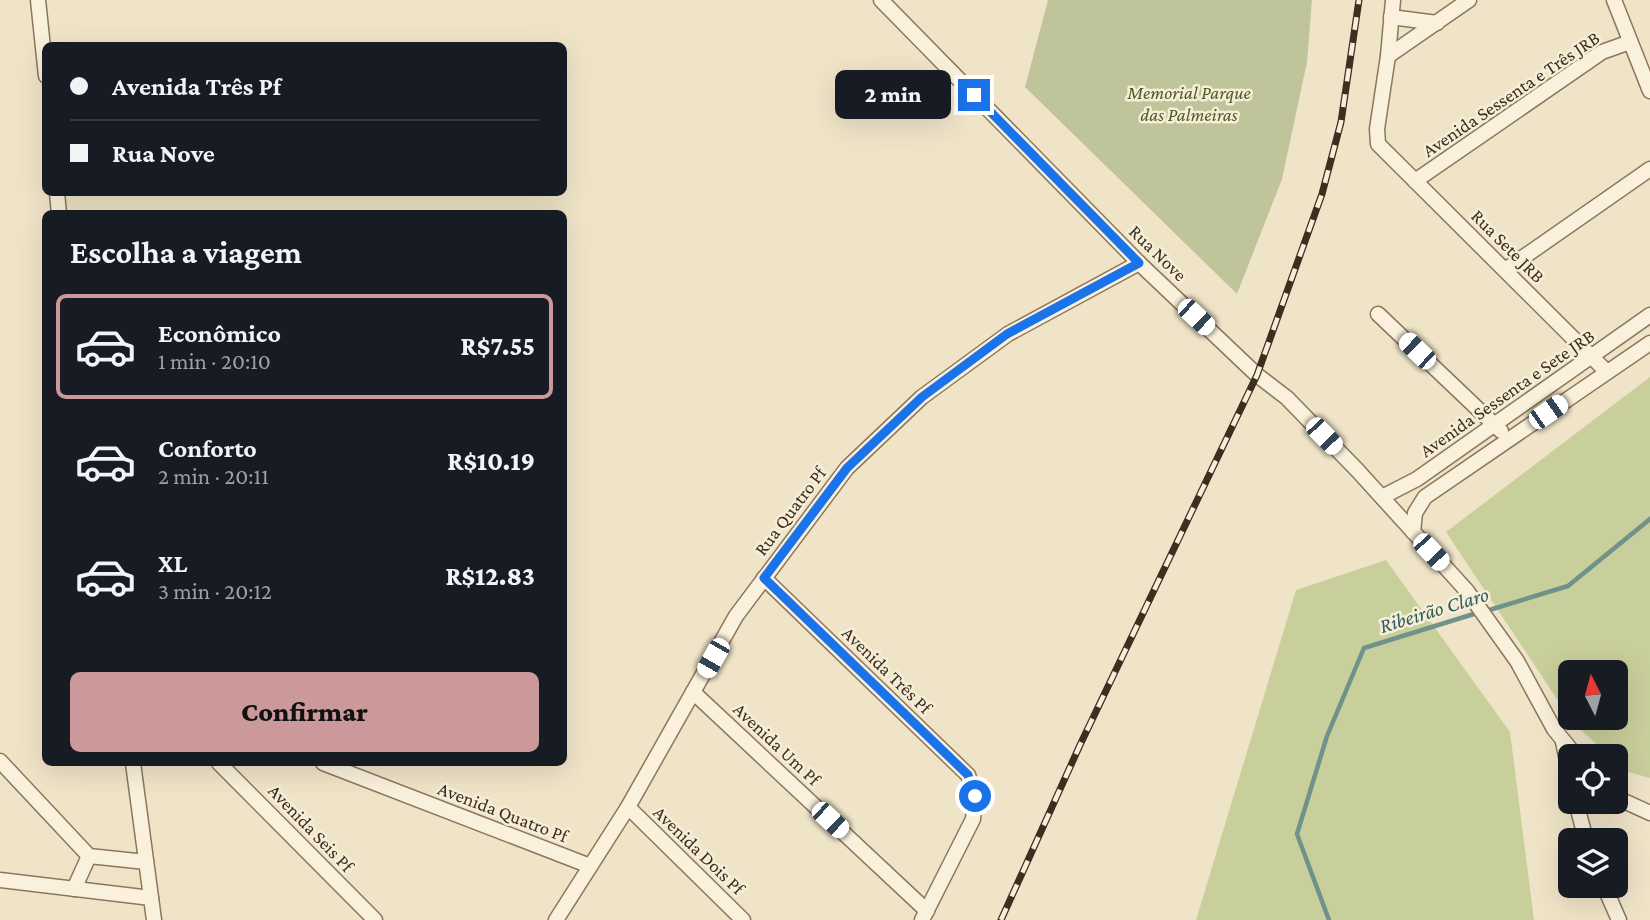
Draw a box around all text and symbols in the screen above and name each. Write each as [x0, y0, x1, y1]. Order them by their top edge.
street label: Avenida Sessenta e Três JRB [1419, 27, 1603, 161]
callout: 2 min [834, 70, 950, 119]
text: Avenida Três Pf [112, 72, 281, 101]
route end [958, 79, 990, 111]
text: 2 min [865, 81, 921, 107]
park label: Memorial Parque das Palmeiras [1126, 82, 1251, 125]
text: Rua Nove [112, 139, 215, 168]
street label: Rua Sete JRB [1467, 205, 1549, 287]
street label: Rua Nove [1125, 221, 1191, 285]
text: Escolha a viagem [70, 234, 302, 270]
car [1174, 295, 1219, 339]
icon: car [74, 315, 137, 378]
text: Econômico [158, 319, 281, 348]
street label: Avenida Sessenta e Sete JRB [1416, 325, 1598, 461]
car [1395, 329, 1440, 373]
text: R$7.55 [461, 332, 535, 361]
text: 1 min · 20:10 [158, 348, 271, 374]
car [1525, 391, 1572, 433]
car [1302, 414, 1347, 458]
icon: car [74, 430, 137, 493]
text: Conforto [158, 434, 257, 463]
text: R$10.19 [447, 447, 535, 476]
street label: Rua Quatro Pf [750, 462, 831, 559]
text: 2 min · 20:11 [158, 463, 269, 489]
car [1409, 529, 1454, 575]
icon: car [74, 545, 137, 608]
text: XL [158, 549, 187, 578]
text: R$12.83 [445, 562, 535, 591]
text: 3 min · 20:12 [158, 578, 272, 604]
water label: Ribeirão Claro [1376, 582, 1492, 638]
street label: Avenida Três Pf [838, 622, 937, 719]
car [694, 635, 733, 681]
north arrow [1558, 660, 1628, 730]
map controls [1558, 660, 1628, 898]
button: Confirmar [70, 672, 539, 752]
street label: Avenida Um Pf [729, 698, 826, 791]
button: locate [1558, 744, 1628, 814]
street label: Avenida Quatro Pf [435, 778, 572, 847]
street label: Avenida Seis Pf [264, 780, 359, 877]
route start [959, 780, 991, 812]
car [808, 798, 853, 842]
street label: Avenida Dois Pf [649, 801, 750, 900]
button: layers [1558, 828, 1628, 898]

